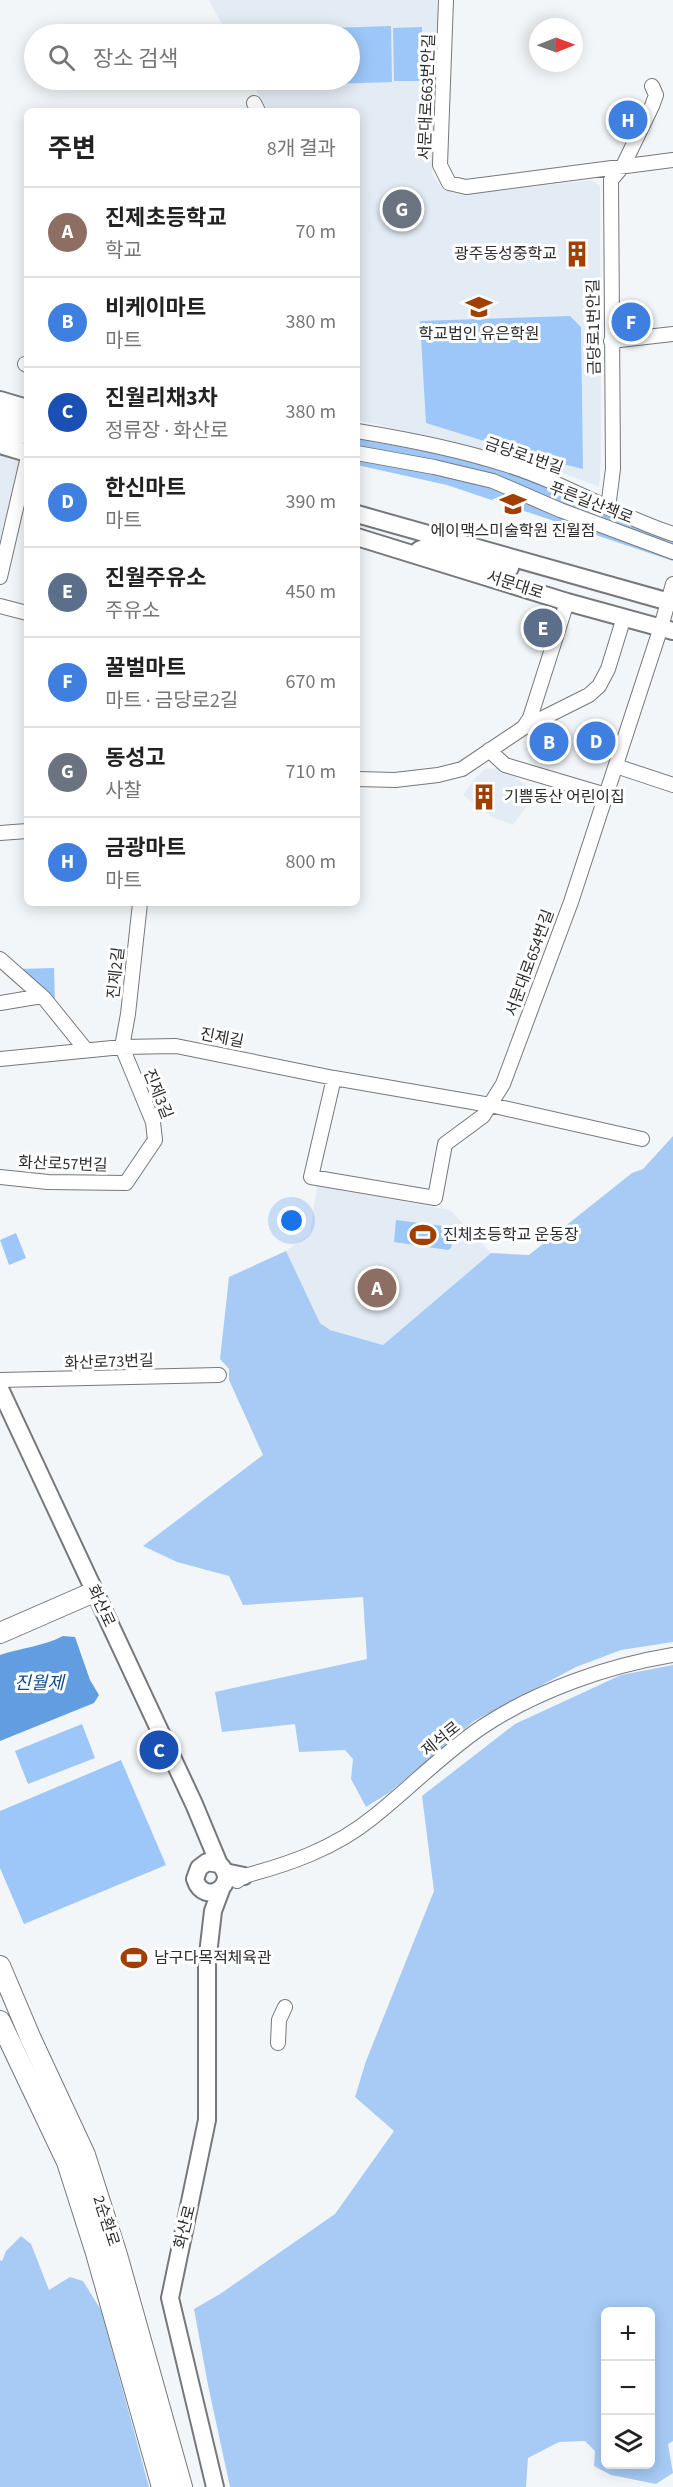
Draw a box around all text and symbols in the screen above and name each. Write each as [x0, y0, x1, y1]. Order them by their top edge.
north arrow [529, 18, 583, 72]
search box [24, 24, 360, 90]
street label: 서문대로663번안길 [414, 33, 440, 161]
icon: search [45, 41, 78, 74]
text: 장소 검색 [93, 43, 178, 75]
pin: H [608, 98, 648, 142]
text: 주변 [48, 130, 96, 167]
text: 8개 결과 [267, 135, 336, 163]
pin: G [382, 186, 422, 232]
text: 진제초등학교 [105, 202, 226, 234]
text: A [62, 218, 73, 246]
text: 70 m [296, 218, 336, 246]
text: 학교 [105, 237, 142, 265]
building icon: 광주동성중학교 [562, 239, 592, 269]
place label: 광주동성중학교 [454, 243, 557, 265]
street label: 금당로1번안길 [582, 279, 606, 375]
text: 비케이마트 [105, 292, 206, 324]
school or university icon: 학교법인 유은학원 [464, 292, 494, 322]
pin: F [612, 300, 650, 344]
text: B [61, 308, 74, 336]
text: 380 m [286, 308, 336, 336]
place label: 학교법인 유은학원 [419, 323, 539, 345]
text: 마트 [105, 327, 142, 355]
text: 진월리채3차 [105, 382, 218, 414]
text: C [62, 398, 73, 426]
text: 380 m [286, 398, 336, 426]
text: 정류장 · 화산로 [105, 417, 228, 445]
street label: 금당로1번길 [482, 432, 566, 480]
text: 한신마트 [105, 472, 186, 504]
street label: 푸른길산책로 [546, 477, 636, 529]
text: D [61, 488, 74, 516]
text: 390 m [286, 488, 336, 516]
school or university icon: 에이맥스미술학원 진월점 [498, 489, 528, 519]
text: 마트 [105, 507, 142, 535]
place label: 에이맥스미술학원 진월점 [430, 520, 596, 542]
text: 진월주유소 [105, 562, 206, 594]
street label: 서문대로 [484, 565, 547, 605]
text: E [62, 578, 73, 606]
text: 450 m [286, 578, 336, 606]
text: 주유소 [105, 597, 160, 625]
pin: E [524, 606, 562, 650]
text: 꿀벌마트 [105, 652, 186, 684]
text: F [62, 668, 73, 696]
text: 670 m [286, 668, 336, 696]
text: 마트 · 금당로2길 [105, 687, 238, 715]
pin: D [576, 718, 616, 764]
pin: B [530, 720, 568, 764]
text: 동성고 [105, 742, 166, 774]
text: G [61, 758, 74, 786]
text: 710 m [286, 758, 336, 786]
text: 사찰 [105, 777, 142, 805]
building icon: 기쁨동산 어린이집 [469, 782, 499, 812]
place label: 기쁨동산 어린이집 [504, 786, 625, 808]
text: 금광마트 [105, 832, 186, 864]
text: H [61, 848, 74, 876]
text: 800 m [286, 848, 336, 876]
text: 마트 [105, 867, 142, 895]
street label: 서문대로654번길 [500, 907, 560, 1019]
street label: 진제2길 [102, 946, 130, 1000]
street label: 진제길 [198, 1023, 246, 1053]
street label: 진제3길 [138, 1066, 178, 1122]
street label: 화산로57번길 [18, 1151, 108, 1177]
your location [277, 1206, 306, 1235]
sports icon: 진체초등학교 운동장 [408, 1220, 438, 1250]
place label: 진체초등학교 운동장 [443, 1224, 579, 1246]
pin: A [358, 1266, 397, 1310]
street label: 화산로73번길 [64, 1349, 154, 1375]
street label: 화산로 [82, 1581, 120, 1631]
water label: 진월제 [14, 1671, 66, 1696]
street label: 제석로 [417, 1716, 465, 1761]
pin: C [140, 1728, 178, 1772]
sports icon: 남구다목적체육관 [119, 1943, 149, 1973]
place label: 남구다목적체육관 [154, 1947, 272, 1969]
street label: 2순환로 [87, 2193, 125, 2249]
street label: 화산로 [169, 2203, 201, 2251]
map controls [601, 2307, 655, 2469]
button: + [601, 2307, 655, 2361]
button: − [601, 2361, 655, 2415]
button: layers [601, 2415, 655, 2469]

